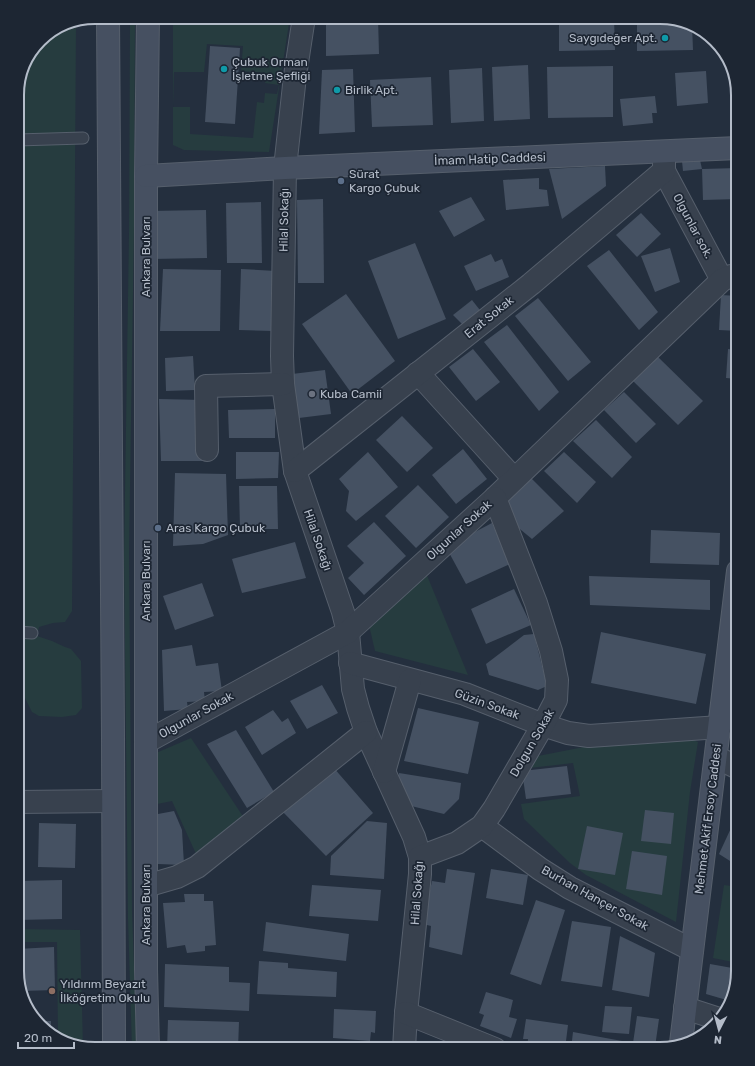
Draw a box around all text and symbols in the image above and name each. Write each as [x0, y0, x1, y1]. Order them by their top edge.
place label: Saygıdeğer Apt. [569, 31, 657, 45]
marker: Saygıdeğer Apt. [660, 33, 670, 43]
place label: Çubuk Orman İşletme Şefliği [232, 55, 310, 83]
marker: Çubuk Orman İşletme Şefliği [219, 64, 229, 74]
place label: Birlik Apt. [345, 83, 398, 97]
marker: Birlik Apt. [332, 85, 342, 95]
street label: İmam Hatip Caddesi [434, 150, 546, 168]
place label: Sürat Kargo Çubuk [349, 167, 421, 195]
marker: Sürat Kargo Çubuk [336, 176, 346, 186]
street label: Hilal Sokağı [276, 188, 292, 252]
street label: Olgunlar sok. [670, 191, 716, 261]
street label: Ankara Bulvarı [139, 217, 153, 297]
street label: Erat Sokak [462, 292, 517, 341]
place label: Kuba Camii [320, 387, 382, 401]
marker: Kuba Camii [307, 389, 317, 399]
street label: Olgunlar Sokak [424, 497, 495, 563]
street label: Hilal Sokağı [301, 507, 335, 573]
place label: Aras Kargo Çubuk [166, 521, 266, 535]
marker: Aras Kargo Çubuk [153, 523, 163, 533]
street label: Ankara Bulvarı [139, 541, 153, 621]
street label: Güzin Sokak [453, 686, 522, 722]
street label: Olgunlar Sokak [156, 688, 236, 741]
street label: Dolgun Sokak [507, 706, 557, 779]
street label: Mehmet Akif Ersoy Caddesi [692, 743, 724, 895]
street label: Hilal Sokağı [408, 861, 426, 925]
street label: Burhan Hançer Sokak [539, 863, 652, 934]
street label: Ankara Bulvarı [139, 865, 153, 945]
place label: Yıldırım Beyazıt İlköğretim Okulu [60, 977, 150, 1005]
marker: Yıldırım Beyazıt İlköğretim Okulu [47, 986, 57, 996]
north arrow [699, 1010, 739, 1050]
scale bar [18, 1024, 74, 1050]
text: 20 m [24, 1031, 52, 1045]
text: N [713, 1033, 723, 1046]

